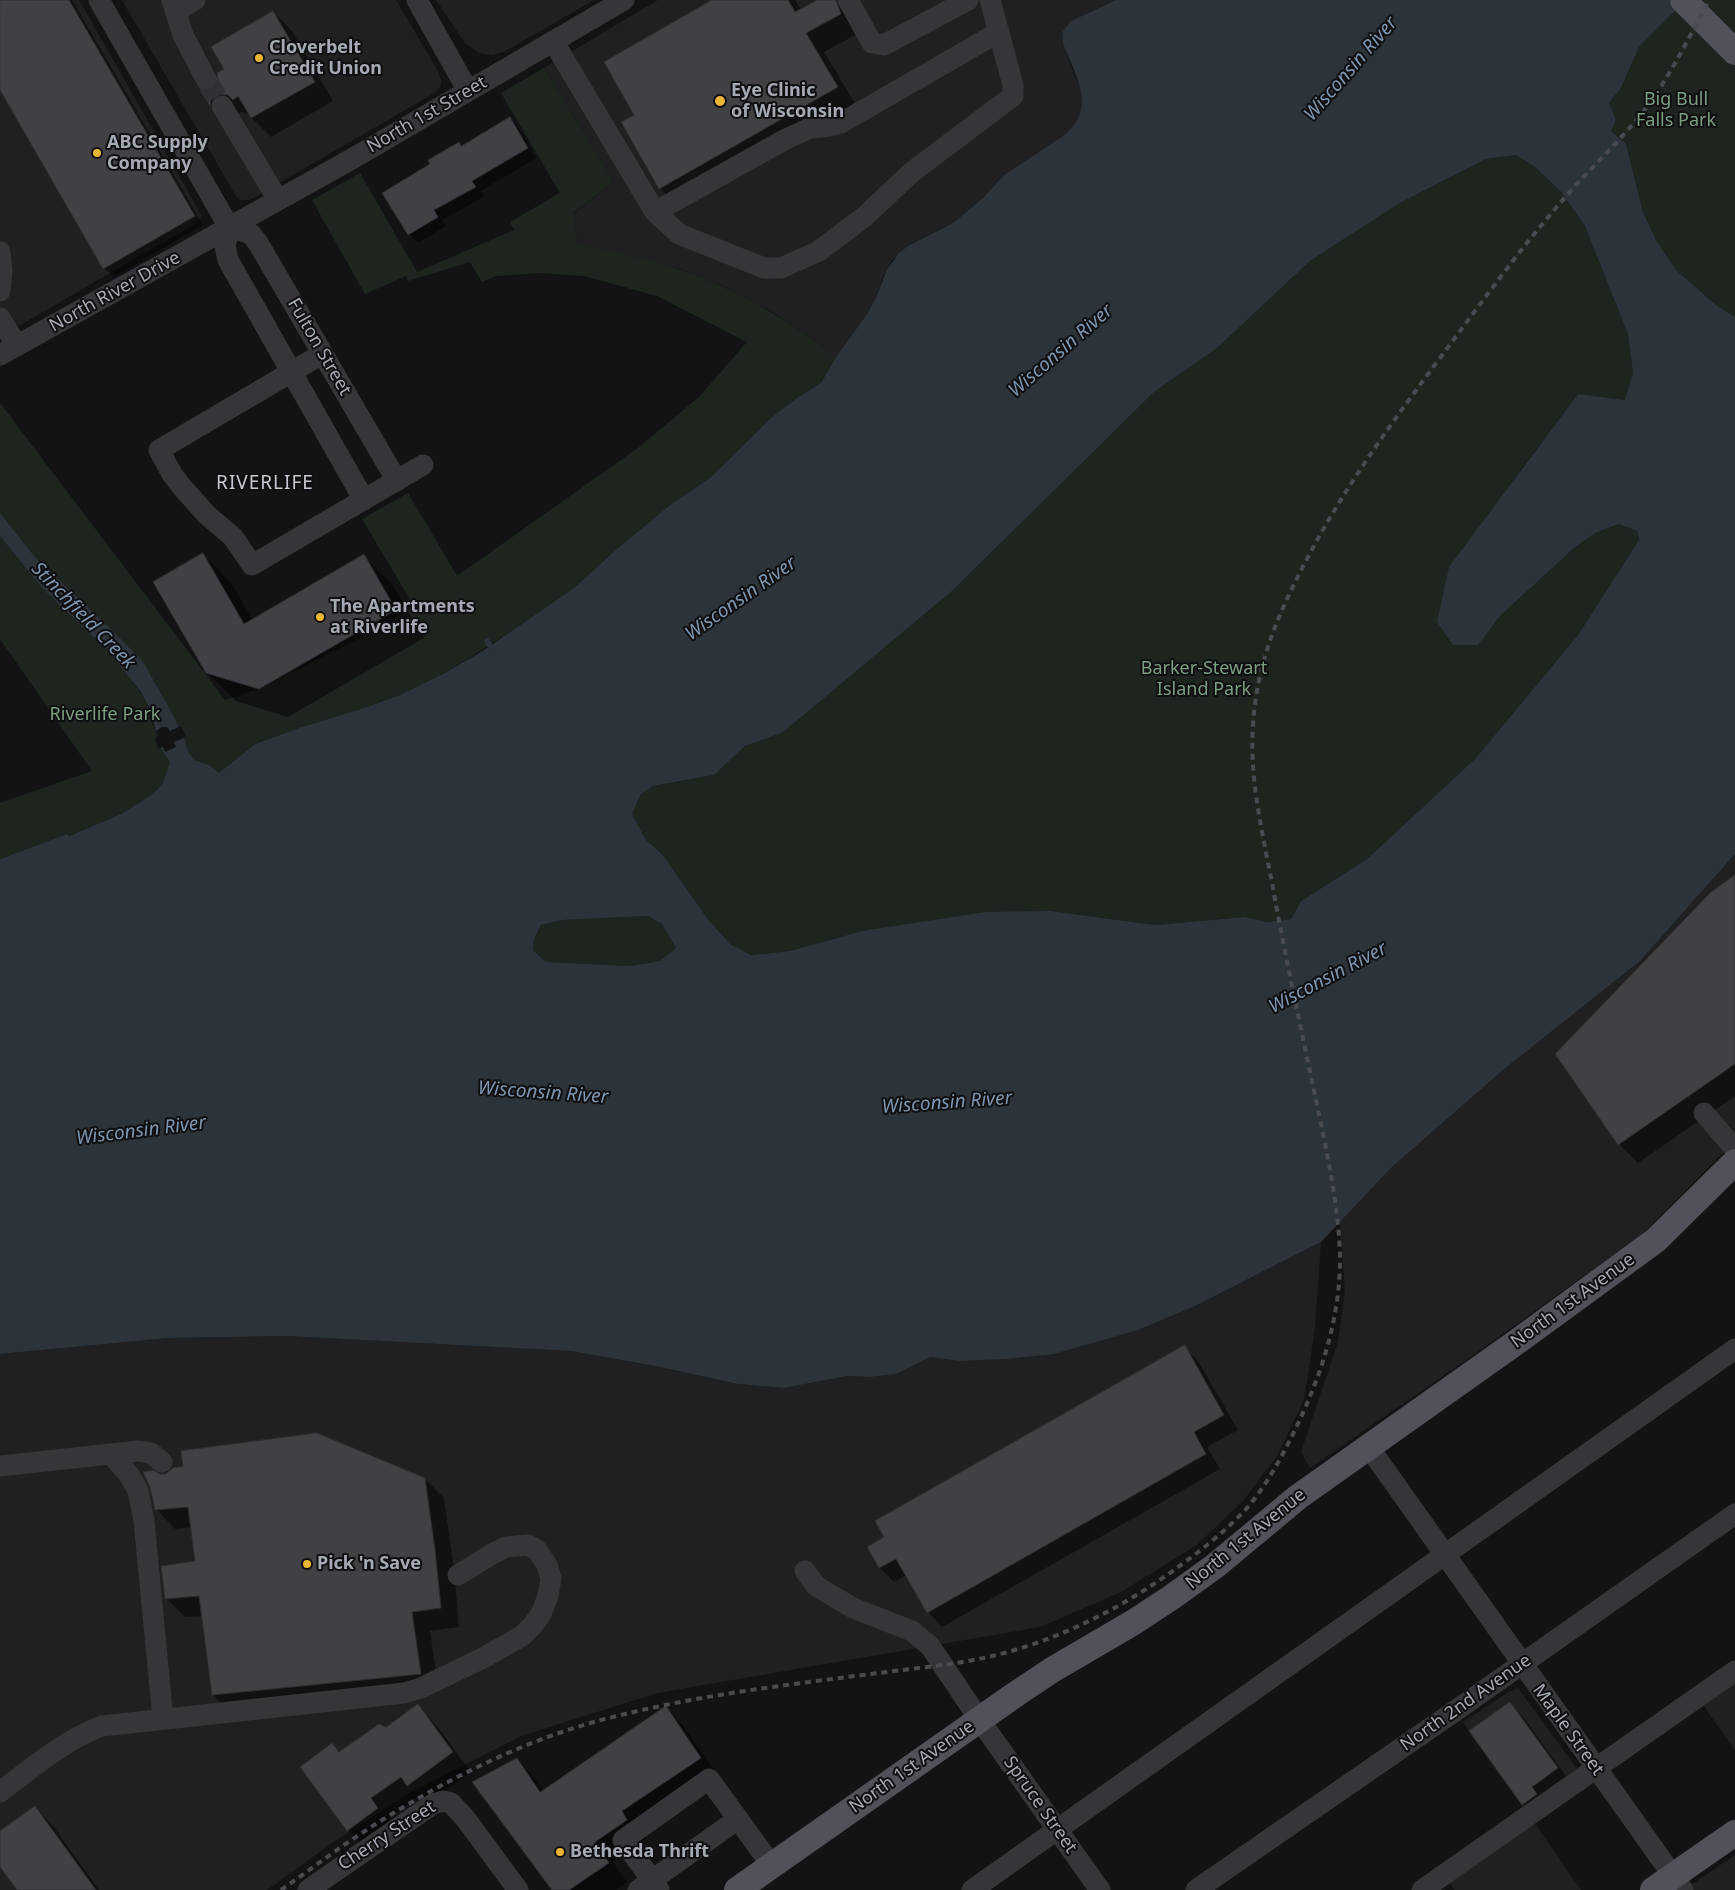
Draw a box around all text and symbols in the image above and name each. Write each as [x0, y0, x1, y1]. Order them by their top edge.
water label: Wisconsin River [1300, 12, 1402, 126]
place label: Cloverbelt Credit Union [269, 37, 382, 80]
marker: Cloverbelt Credit Union [253, 52, 265, 64]
street label: North 1st Street [363, 72, 491, 158]
place label: Eye Clinic of Wisconsin [731, 80, 844, 122]
park label: Big Bull Falls Park [1636, 89, 1716, 132]
marker: Eye Clinic of Wisconsin [713, 94, 727, 108]
place label: ABC Supply Company [107, 132, 208, 174]
marker: ABC Supply Company [91, 147, 103, 159]
street label: North River Drive [46, 247, 184, 337]
street label: Fulton Street [283, 295, 355, 399]
water label: Wisconsin River [1004, 300, 1118, 402]
district label: RIVERLIFE [215, 473, 315, 495]
water label: Wisconsin River [681, 552, 801, 646]
water label: Stinchfield Creek [26, 558, 140, 674]
place label: The Apartments at Riverlife [330, 596, 475, 638]
marker: The Apartments at Riverlife [314, 611, 326, 623]
park label: Barker-Stewart Island Park [1141, 658, 1267, 701]
park label: Riverlife Park [50, 704, 160, 726]
water label: Wisconsin River [1265, 937, 1391, 1019]
water label: Wisconsin River [477, 1077, 609, 1109]
water label: Wisconsin River [881, 1087, 1013, 1119]
water label: Wisconsin River [75, 1112, 207, 1150]
street label: North 1st Avenue [1507, 1249, 1639, 1353]
street label: North 1st Avenue [1182, 1484, 1310, 1594]
place label: Pick 'n Save [317, 1553, 421, 1575]
marker: Pick 'n Save [301, 1558, 313, 1570]
street label: North 2nd Avenue [1396, 1650, 1536, 1756]
street label: Maple Street [1528, 1680, 1608, 1780]
street label: North 1st Avenue [845, 1716, 979, 1818]
street label: Spruce Street [999, 1752, 1081, 1858]
street label: Cherry Street [334, 1797, 440, 1875]
place label: Bethesda Thrift [570, 1841, 709, 1863]
marker: Bethesda Thrift [554, 1846, 566, 1858]

